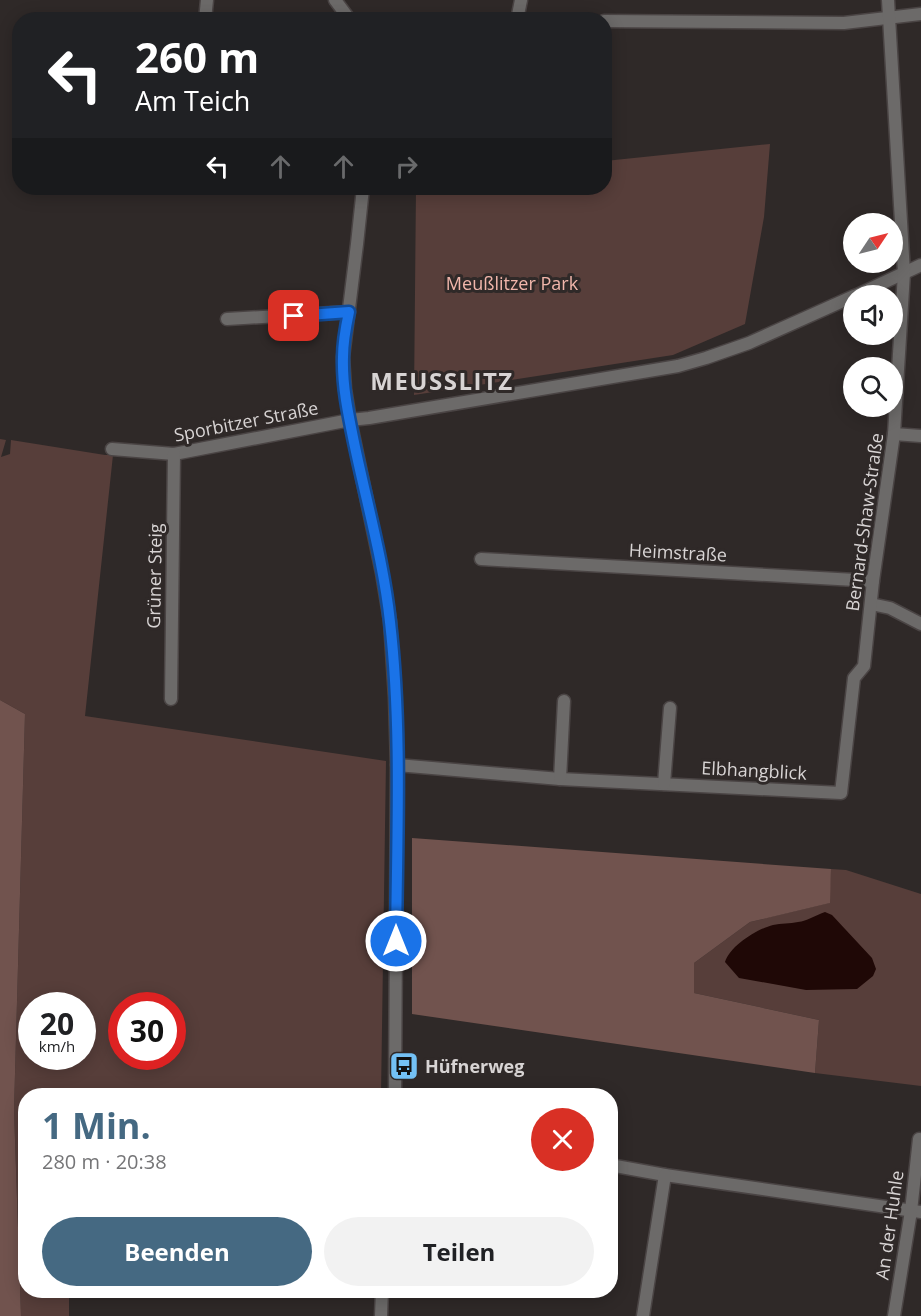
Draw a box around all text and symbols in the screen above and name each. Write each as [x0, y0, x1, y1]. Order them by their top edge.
text: 260 m [135, 28, 259, 85]
icon: left [36, 36, 114, 114]
text: Am Teich [135, 82, 250, 119]
icon: left [201, 150, 234, 183]
icon: ahead [264, 150, 297, 183]
icon: ahead [327, 150, 360, 183]
icon: right [390, 150, 423, 183]
north arrow [843, 213, 903, 273]
map controls [843, 213, 903, 417]
park label: Meußlitzer Park [446, 271, 579, 295]
button: sound [843, 285, 903, 345]
pin [268, 290, 319, 341]
icon: arrive [277, 299, 310, 332]
button: search [843, 357, 903, 417]
district label: MEUSSLITZ [370, 364, 514, 397]
street label: Sporbitzer Straße [172, 395, 320, 447]
street label: Bernard-Shaw-Straße [840, 431, 888, 613]
street label: Grüner Steig [141, 523, 167, 629]
street label: Heimstraße [628, 537, 728, 567]
street label: Elbhangblick [701, 755, 808, 785]
position arrow [364, 909, 428, 973]
speed limit sign: 30 [108, 992, 186, 1070]
text: 20 [40, 1003, 74, 1044]
text: km/h [39, 1036, 75, 1056]
bus stop icon: Hüfnerweg [388, 1050, 420, 1082]
place label: Hüfnerweg [425, 1054, 524, 1078]
text: 1 Min. [42, 1101, 151, 1150]
button: close [531, 1108, 594, 1171]
text: 280 m · 20:38 [42, 1148, 167, 1175]
street label: An der Huhle [869, 1169, 909, 1281]
button: Beenden [42, 1217, 312, 1286]
button: Teilen [324, 1217, 594, 1286]

